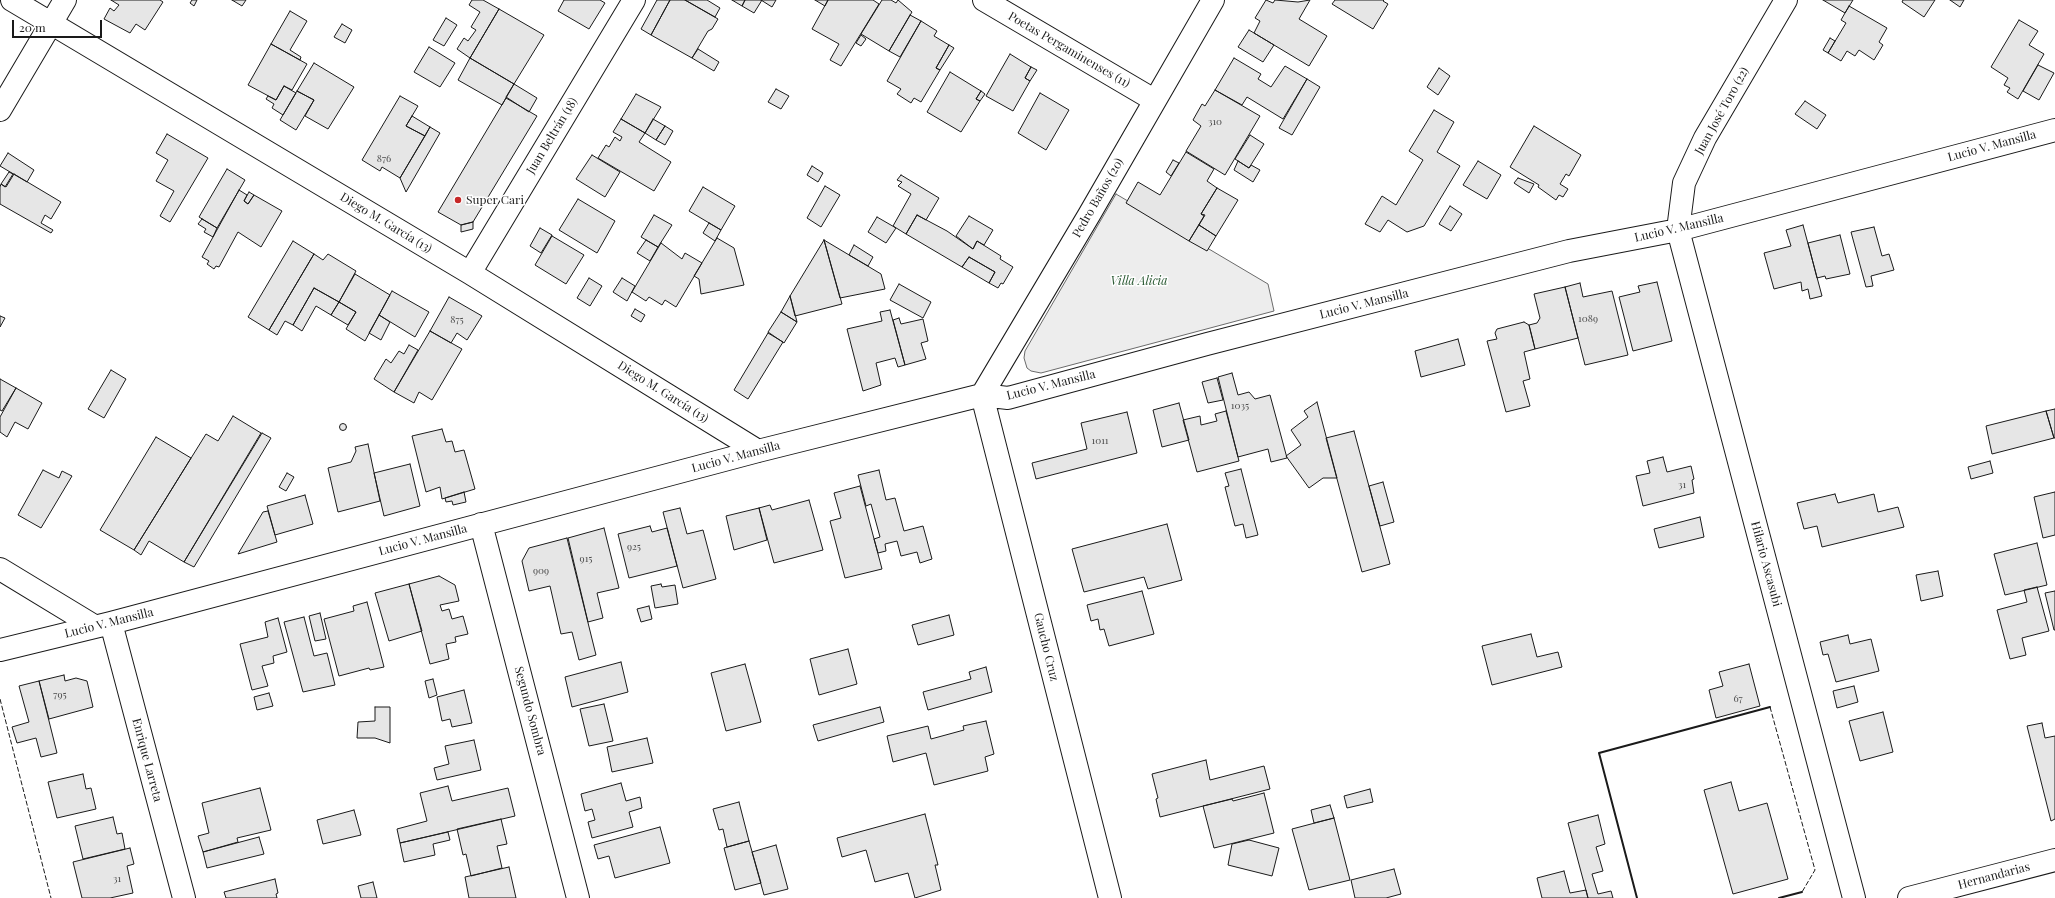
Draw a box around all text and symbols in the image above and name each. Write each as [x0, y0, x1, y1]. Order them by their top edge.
street label: Poetas Pergaminenses (11) [1005, 9, 1133, 91]
scale bar [14, 12, 104, 38]
text: 20 m [19, 19, 46, 35]
street label: Juan José Toro (22) [1692, 65, 1752, 157]
street label: Juan Beltrán (18) [524, 95, 580, 177]
house number: 310 [1208, 116, 1222, 128]
street label: Lucio V. Mansilla [1946, 127, 2038, 165]
house number: 876 [377, 153, 391, 165]
street label: Pedro Baños (20) [1069, 156, 1127, 240]
street label: Diego M. García (13) [338, 190, 434, 256]
place label: Super Cari [466, 193, 524, 207]
marker: Super Cari [453, 195, 463, 205]
street label: Lucio V. Mansilla [1633, 211, 1725, 245]
park label: Villa Alicia [1111, 274, 1167, 288]
street label: Lucio V. Mansilla [1318, 286, 1410, 322]
house number: 1089 [1578, 313, 1598, 325]
house number: 875 [450, 314, 464, 326]
street label: Diego M. García (13) [615, 358, 711, 426]
street label: Lucio V. Mansilla [1005, 367, 1097, 403]
house number: 1035 [1231, 400, 1249, 412]
house number: 1011 [1091, 435, 1109, 447]
street label: Lucio V. Mansilla [690, 438, 782, 476]
house number: 31 [1678, 479, 1686, 491]
street label: Hilario Ascasubi [1748, 520, 1784, 608]
street label: Lucio V. Mansilla [377, 521, 469, 559]
house number: 925 [627, 541, 641, 553]
house number: 915 [580, 553, 592, 565]
house number: 909 [533, 565, 549, 577]
street label: Lucio V. Mansilla [63, 605, 155, 641]
street label: Gaucho Cruz [1031, 611, 1061, 683]
street label: Segundo Sombra [511, 665, 549, 757]
house number: 795 [53, 689, 67, 701]
house number: 67 [1733, 693, 1743, 705]
street label: Enrique Larreta [129, 717, 165, 803]
street label: Hernandarias [1957, 860, 2031, 892]
house number: 31 [113, 873, 121, 885]

